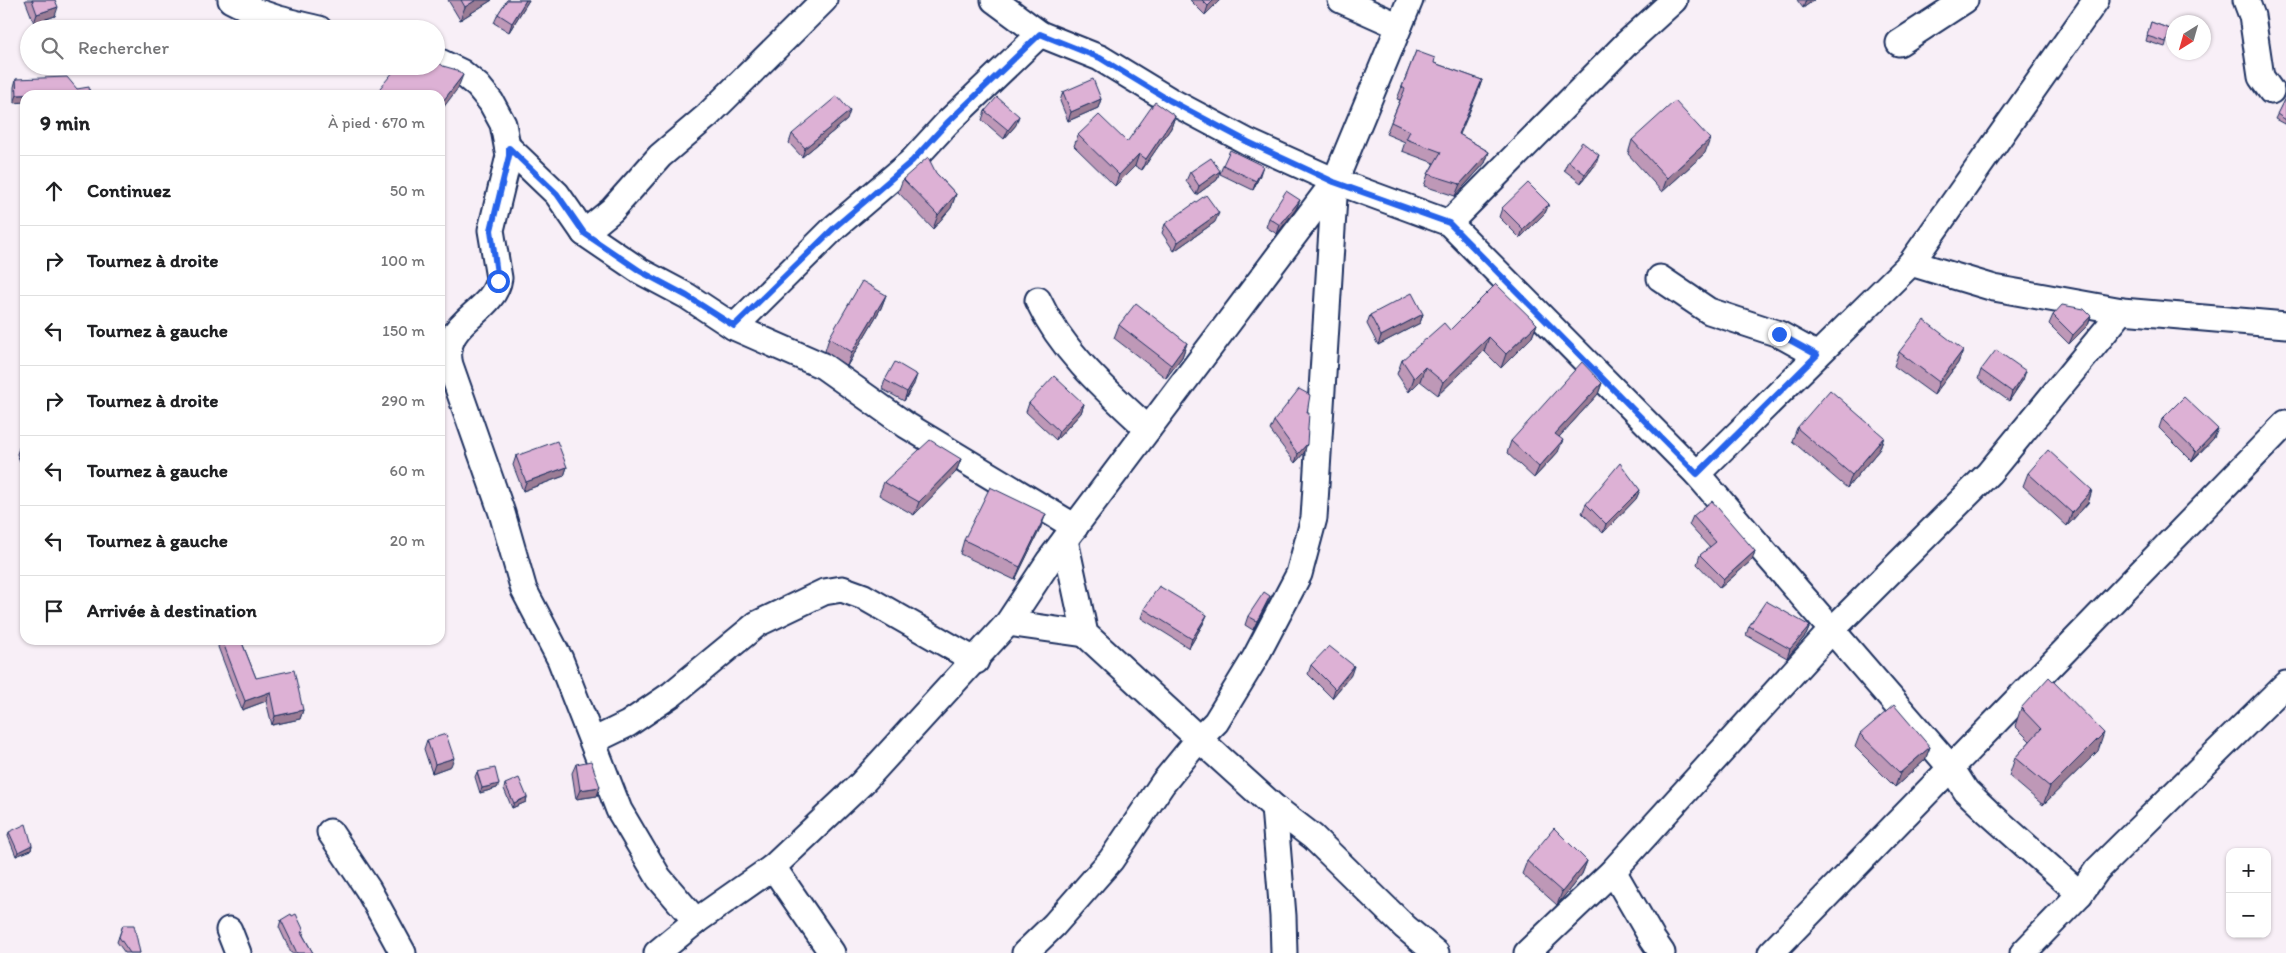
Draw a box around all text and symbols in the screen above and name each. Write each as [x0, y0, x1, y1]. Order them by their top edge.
north arrow [2166, 15, 2211, 60]
search box [20, 20, 445, 75]
icon: search [38, 34, 66, 62]
text: Rechercher [78, 36, 169, 59]
text: 9 min [40, 110, 90, 135]
text: À pied · 670 m [328, 113, 425, 132]
icon: ahead [40, 177, 68, 205]
text: Continuez [87, 179, 171, 202]
text: 50 m [390, 181, 425, 200]
icon: right [40, 247, 68, 275]
text: Tournez à droite [87, 249, 219, 272]
text: 100 m [381, 251, 425, 270]
route start [487, 270, 510, 293]
icon: left [40, 317, 68, 345]
text: Tournez à gauche [87, 319, 228, 342]
text: 150 m [382, 321, 425, 340]
route end [1768, 323, 1791, 346]
icon: right [40, 387, 68, 415]
text: Tournez à droite [87, 389, 219, 412]
text: 290 m [381, 391, 425, 410]
icon: left [40, 457, 68, 485]
text: Tournez à gauche [87, 459, 228, 482]
text: 60 m [390, 461, 425, 480]
icon: left [40, 527, 68, 555]
text: Tournez à gauche [87, 529, 228, 552]
text: 20 m [390, 531, 425, 550]
icon: arrive [40, 597, 68, 625]
text: Arrivée à destination [87, 599, 257, 622]
map controls [2226, 848, 2271, 938]
button: + [2226, 848, 2271, 893]
button: − [2226, 893, 2271, 938]

